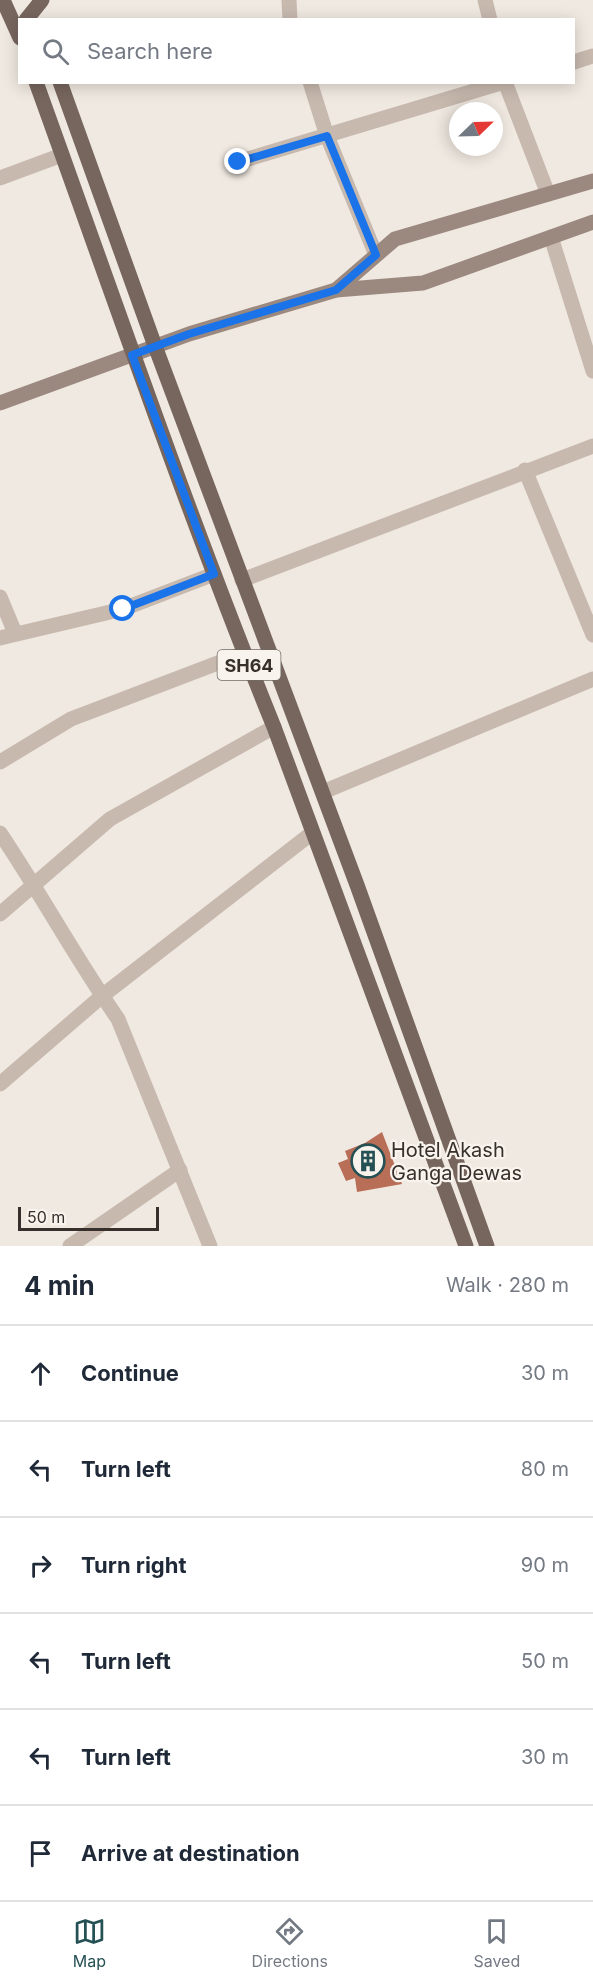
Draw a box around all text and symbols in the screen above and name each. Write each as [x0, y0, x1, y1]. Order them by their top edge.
search box [18, 18, 575, 84]
icon: search [39, 35, 72, 68]
text: Search here [87, 38, 213, 64]
north arrow [449, 102, 503, 156]
route end [224, 148, 250, 174]
route start [109, 595, 135, 621]
road number: SH64 [218, 650, 280, 680]
place label: Hotel Akash Ganga Dewas [391, 1138, 522, 1185]
building icon: Hotel Akash Ganga Dewas [350, 1143, 386, 1179]
scale bar [18, 1204, 159, 1232]
text: 50 m [27, 1207, 65, 1227]
text: 4 min [24, 1270, 95, 1301]
text: Walk · 280 m [446, 1273, 569, 1297]
icon: ahead [24, 1357, 57, 1390]
text: Continue [81, 1360, 179, 1386]
text: 30 m [521, 1361, 569, 1385]
icon: left [24, 1453, 57, 1486]
text: Turn left [81, 1456, 171, 1482]
text: 80 m [521, 1457, 569, 1481]
icon: right [24, 1549, 57, 1582]
text: Turn right [81, 1552, 187, 1578]
text: 90 m [521, 1553, 569, 1577]
icon: left [24, 1645, 57, 1678]
text: Turn left [81, 1648, 171, 1674]
text: 50 m [521, 1649, 569, 1673]
icon: left [24, 1741, 57, 1774]
text: Turn left [81, 1744, 171, 1770]
text: 30 m [521, 1745, 569, 1769]
icon: arrive [24, 1837, 57, 1870]
text: Arrive at destination [81, 1840, 300, 1866]
tab: Map [73, 1915, 106, 1971]
tab: Directions [252, 1915, 328, 1971]
tab: Saved [473, 1915, 520, 1971]

